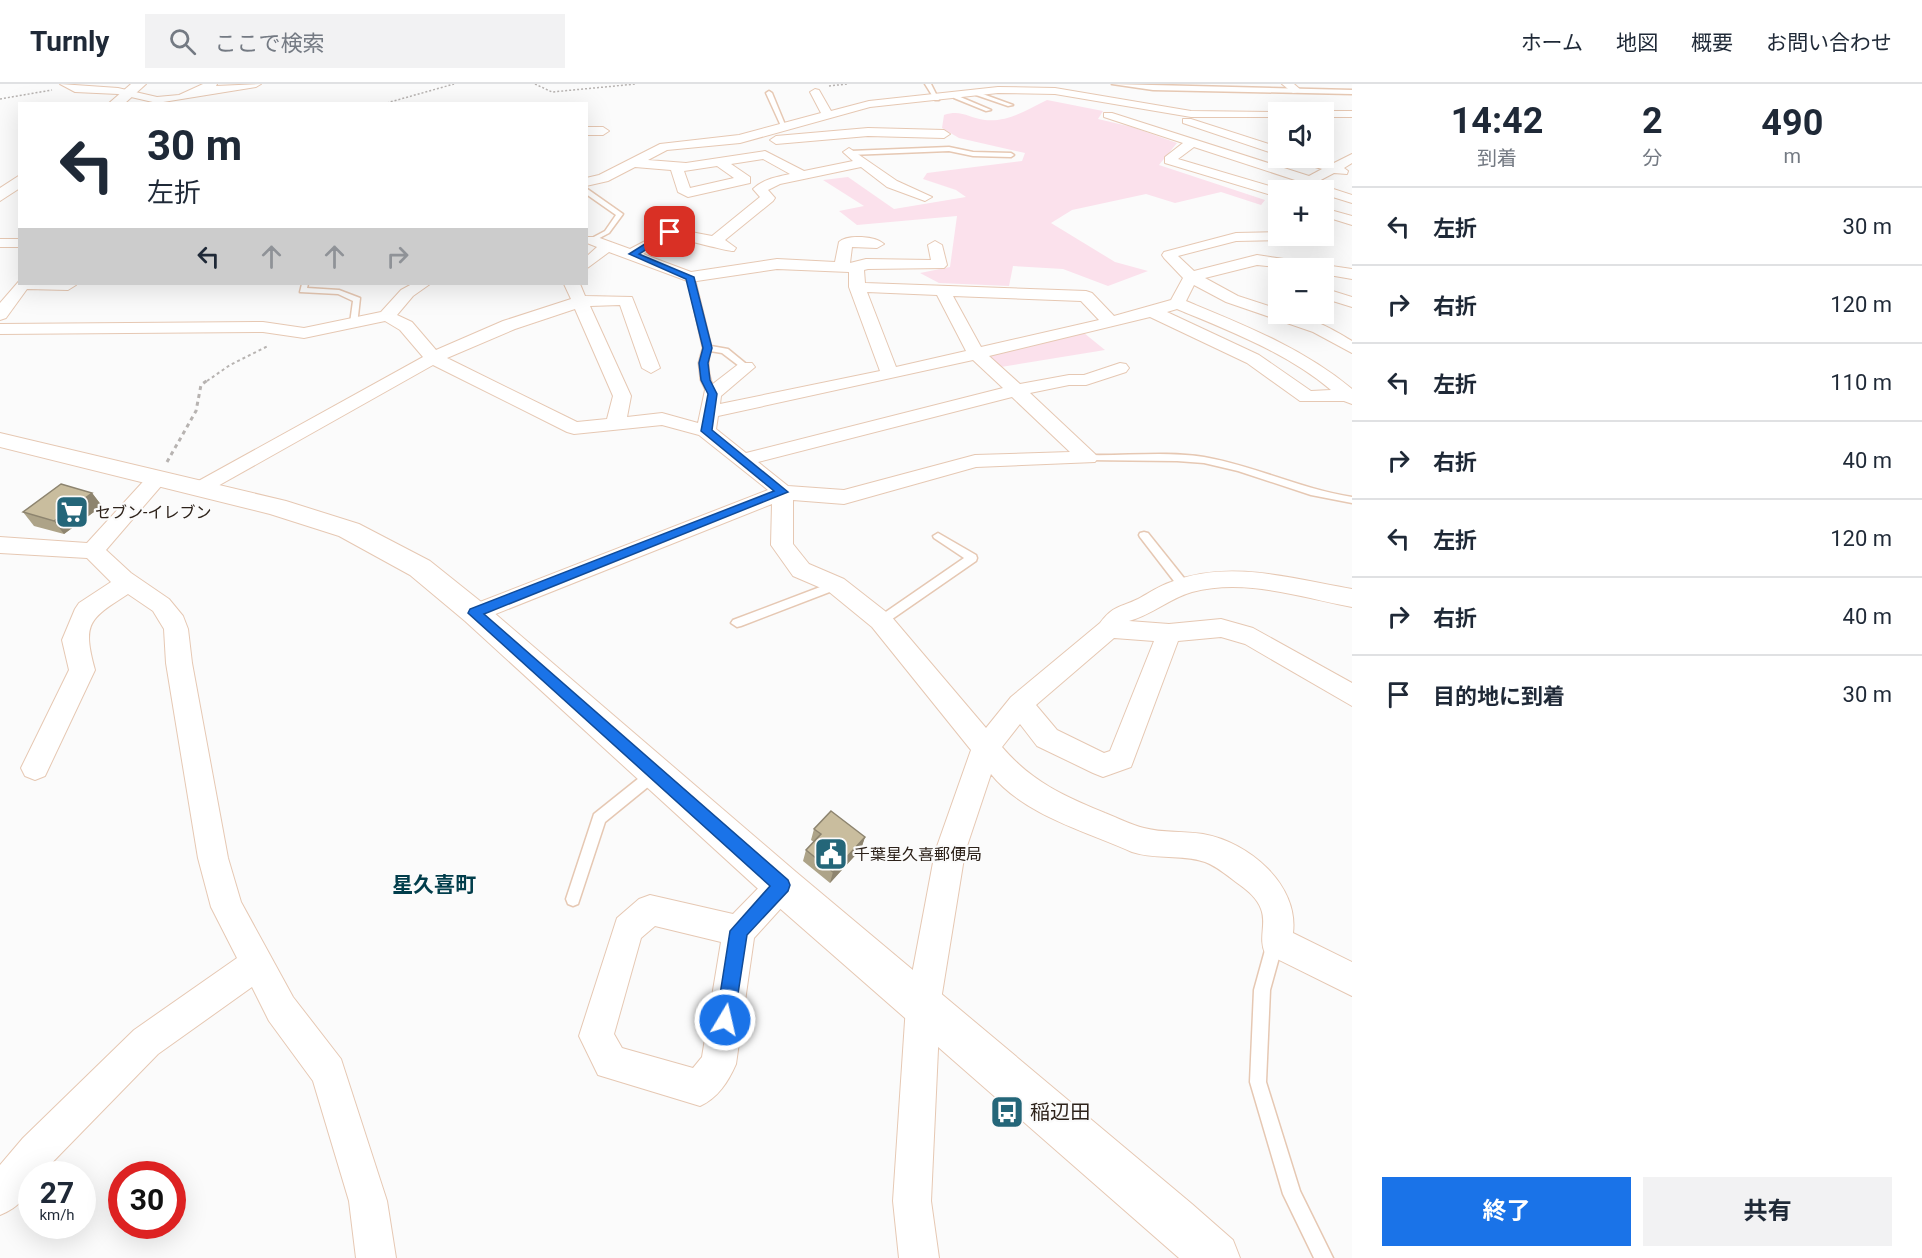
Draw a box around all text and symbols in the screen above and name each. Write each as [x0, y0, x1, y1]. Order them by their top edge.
search box [145, 14, 565, 68]
text: Turnly [30, 25, 109, 58]
icon: search [166, 25, 199, 58]
text: ここで検索 [214, 31, 324, 56]
text: ホーム [1521, 31, 1583, 55]
text: 地図 [1616, 31, 1658, 55]
text: 概要 [1691, 31, 1733, 55]
text: お問い合わせ [1766, 31, 1892, 55]
text: 14:42 [1451, 100, 1543, 142]
text: 2 [1642, 100, 1663, 142]
map controls [1268, 102, 1334, 324]
button: sound [1268, 102, 1334, 168]
text: 490 [1761, 102, 1823, 144]
text: 30 m [147, 121, 242, 170]
icon: left [48, 126, 126, 204]
text: m [1784, 144, 1801, 168]
text: 到着 [1477, 146, 1517, 170]
text: 分 [1642, 146, 1662, 170]
text: 左折 [147, 177, 201, 209]
button: + [1268, 180, 1334, 246]
pin [644, 206, 695, 257]
icon: left [1382, 210, 1415, 243]
text: 30 m [1843, 214, 1892, 239]
icon: arrive [653, 215, 686, 248]
text: 左折 [1433, 216, 1477, 241]
icon: left [192, 240, 225, 273]
icon: ahead [255, 240, 288, 273]
icon: ahead [318, 240, 351, 273]
icon: right [381, 240, 414, 273]
button: − [1268, 258, 1334, 324]
icon: right [1382, 288, 1415, 321]
text: 120 m [1830, 292, 1892, 317]
text: 右折 [1433, 294, 1477, 319]
icon: left [1382, 366, 1415, 399]
text: 110 m [1830, 370, 1892, 395]
text: 左折 [1433, 372, 1477, 397]
icon: right [1382, 444, 1415, 477]
text: 40 m [1843, 448, 1892, 473]
text: 右折 [1433, 450, 1477, 475]
supermarket icon: セブン-イレブン [54, 494, 90, 530]
place label: セブン-イレブン [95, 503, 211, 522]
icon: left [1382, 522, 1415, 555]
text: 120 m [1830, 526, 1892, 551]
text: 左折 [1433, 528, 1477, 553]
icon: right [1382, 600, 1415, 633]
text: 40 m [1843, 604, 1892, 629]
text: 右折 [1433, 606, 1477, 631]
icon: arrive [1382, 678, 1415, 711]
text: 30 m [1843, 682, 1892, 707]
text: 目的地に到着 [1433, 684, 1565, 709]
public building icon: 千葉星久喜郵便局 [813, 836, 849, 872]
place label: 千葉星久喜郵便局 [854, 845, 982, 864]
district label: 星久喜町 [392, 873, 476, 897]
position arrow [693, 988, 757, 1052]
bus stop icon: 稲辺田 [989, 1094, 1025, 1130]
place label: 稲辺田 [1030, 1100, 1090, 1124]
speed limit sign: 30 [108, 1161, 186, 1239]
text: 27 [40, 1175, 74, 1210]
button: 終了 [1382, 1177, 1631, 1246]
button: 共有 [1643, 1177, 1892, 1246]
text: km/h [39, 1206, 75, 1224]

